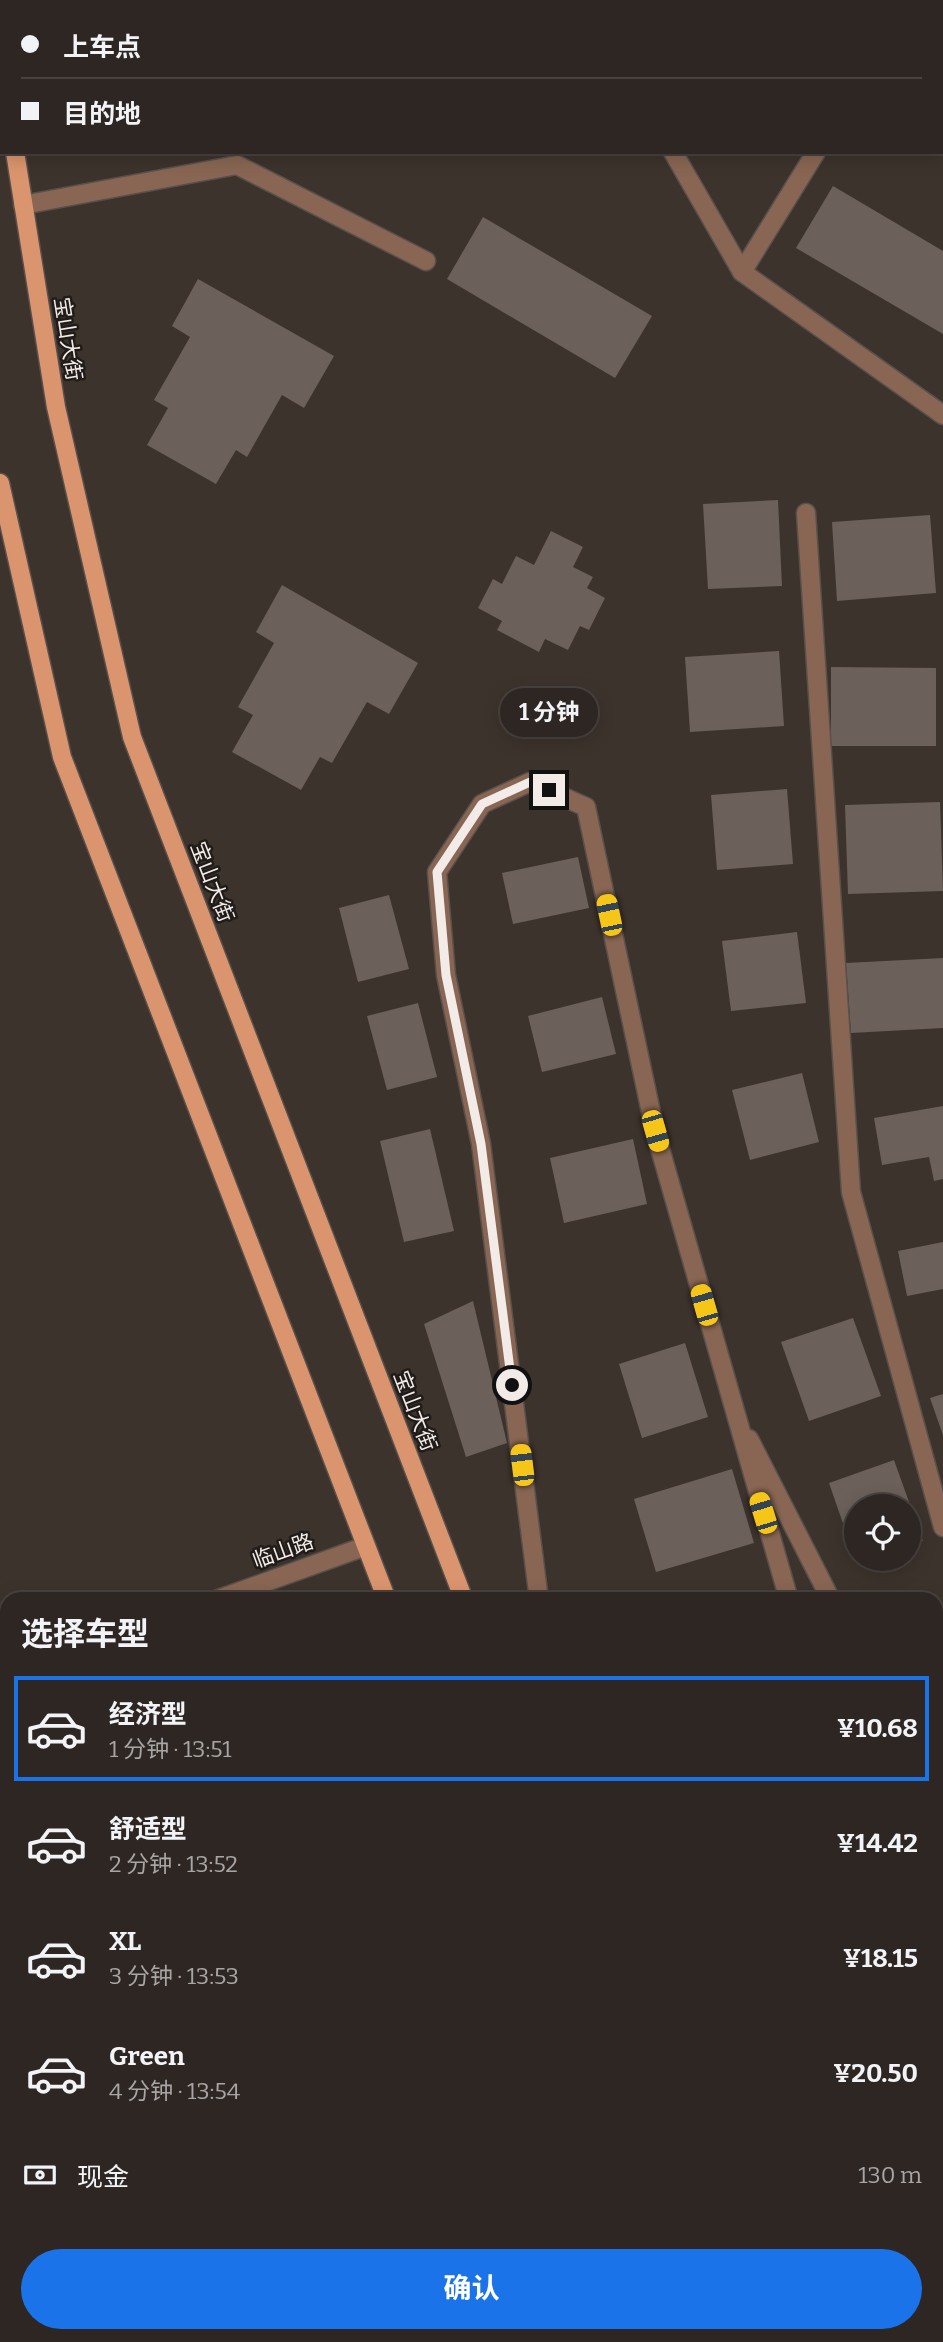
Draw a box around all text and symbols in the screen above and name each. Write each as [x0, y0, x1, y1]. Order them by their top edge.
text: 上车点 [63, 32, 141, 63]
text: 目的地 [63, 99, 141, 130]
street label: 宝山大街 [49, 295, 87, 383]
callout: 1 分钟 [500, 688, 598, 738]
text: 1 分钟 [519, 698, 579, 726]
route end [533, 774, 565, 806]
street label: 宝山大街 [185, 838, 239, 926]
car [595, 892, 624, 938]
car [640, 1108, 671, 1154]
car [689, 1282, 720, 1328]
street label: 宝山大街 [388, 1367, 442, 1455]
route start [496, 1369, 528, 1401]
car [510, 1443, 535, 1487]
car [747, 1490, 780, 1536]
map controls [844, 1494, 921, 1571]
button: locate [844, 1494, 921, 1571]
street label: 临山路 [249, 1528, 317, 1574]
text: 选择车型 [21, 1615, 149, 1653]
icon: car [25, 1697, 88, 1760]
text: 经济型 [109, 1699, 187, 1730]
text: ¥10.68 [837, 1713, 918, 1744]
text: 1 分钟 · 13:51 [109, 1735, 232, 1763]
icon: car [25, 1812, 88, 1875]
text: 舒适型 [109, 1814, 187, 1845]
text: ¥14.42 [837, 1828, 918, 1859]
text: 2 分钟 · 13:52 [109, 1850, 238, 1878]
text: XL [109, 1926, 141, 1957]
icon: car [25, 1927, 88, 1990]
text: ¥18.15 [843, 1943, 918, 1974]
text: 3 分钟 · 13:53 [109, 1962, 239, 1990]
text: Green [109, 2041, 185, 2072]
icon: car [25, 2042, 88, 2105]
text: ¥20.50 [833, 2058, 918, 2089]
text: 4 分钟 · 13:54 [109, 2077, 240, 2105]
icon: cash [21, 2156, 59, 2194]
text: 130 m [858, 2161, 922, 2189]
text: 现金 [77, 2162, 129, 2193]
button: 确认 [21, 2249, 922, 2329]

